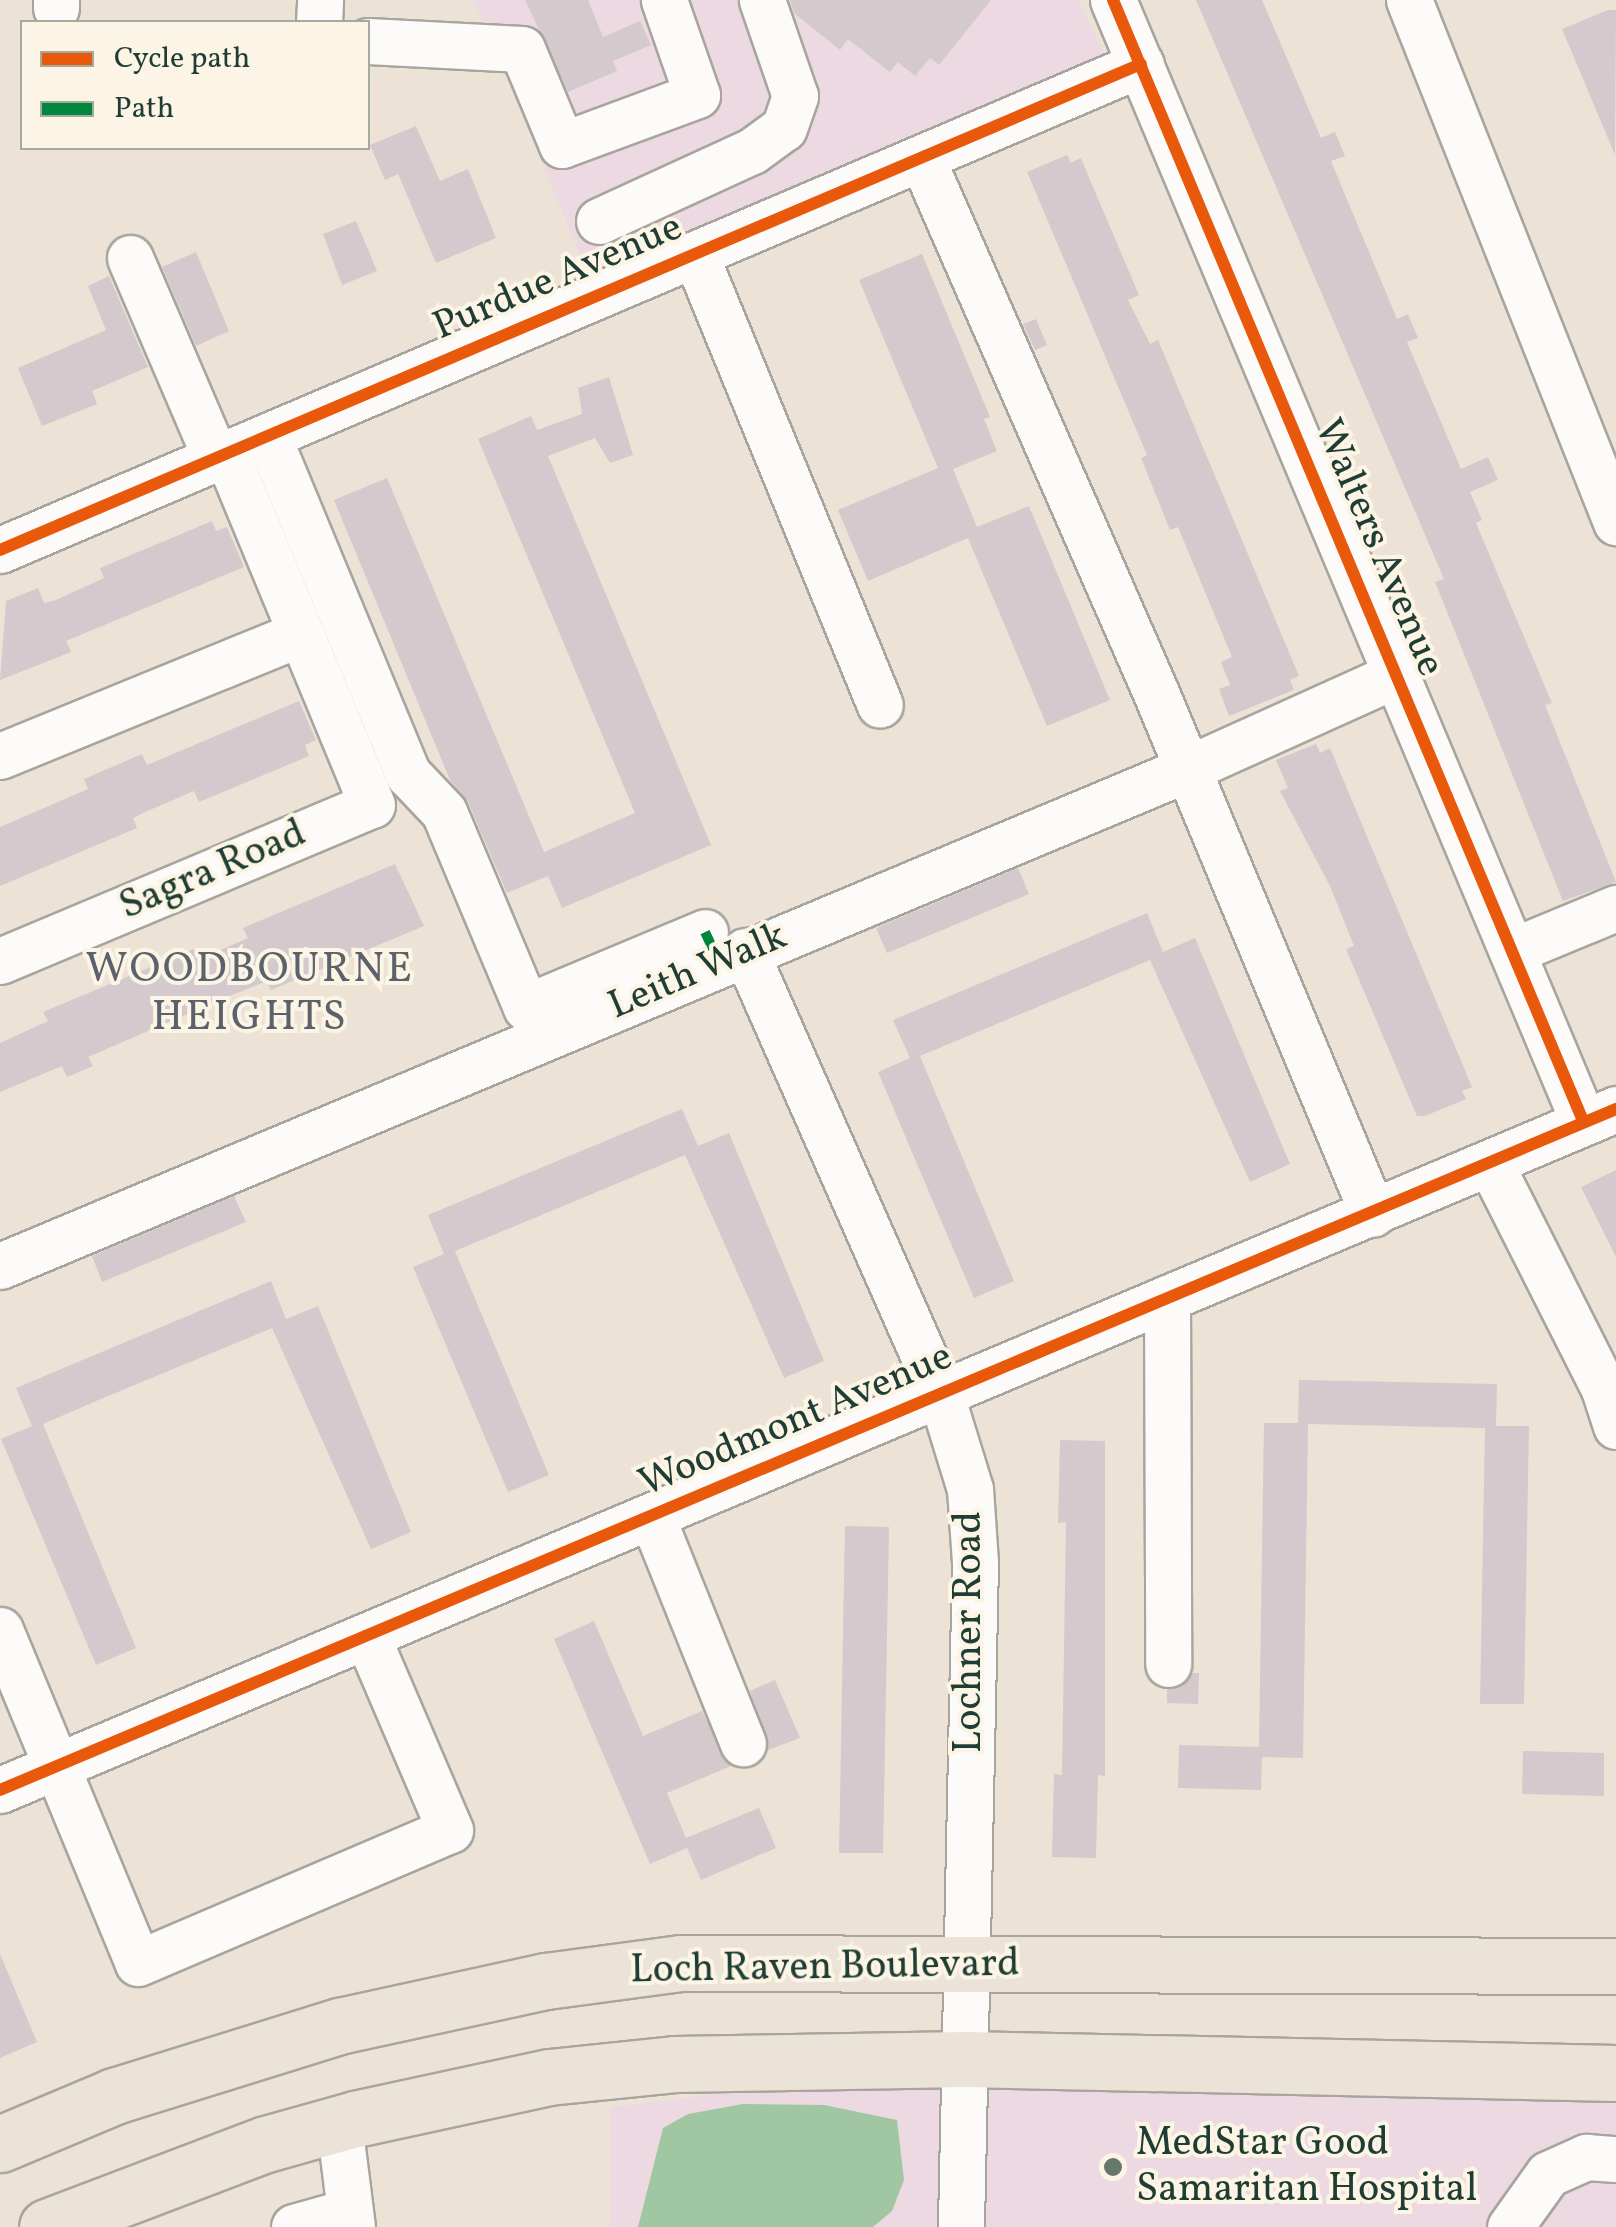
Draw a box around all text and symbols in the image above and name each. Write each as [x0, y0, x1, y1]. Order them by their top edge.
legend [20, 20, 370, 150]
text: Cycle path [114, 38, 250, 80]
text: Path [114, 88, 174, 130]
street label: Purdue Avenue [426, 204, 690, 352]
street label: Walters Avenue [1302, 412, 1454, 684]
street label: Sagra Road [113, 810, 313, 932]
street label: Leith Walk [601, 913, 795, 1031]
district label: WOODBOURNE HEIGHTS [86, 946, 414, 1044]
street label: Woodmont Avenue [632, 1333, 960, 1509]
street label: Lochner Road [946, 1511, 994, 1753]
street label: Loch Raven Boulevard [630, 1941, 1020, 1995]
place label: MedStar Good Samaritan Hospital [1136, 2120, 1477, 2214]
marker: MedStar Good Samaritan Hospital [1100, 2154, 1126, 2180]

